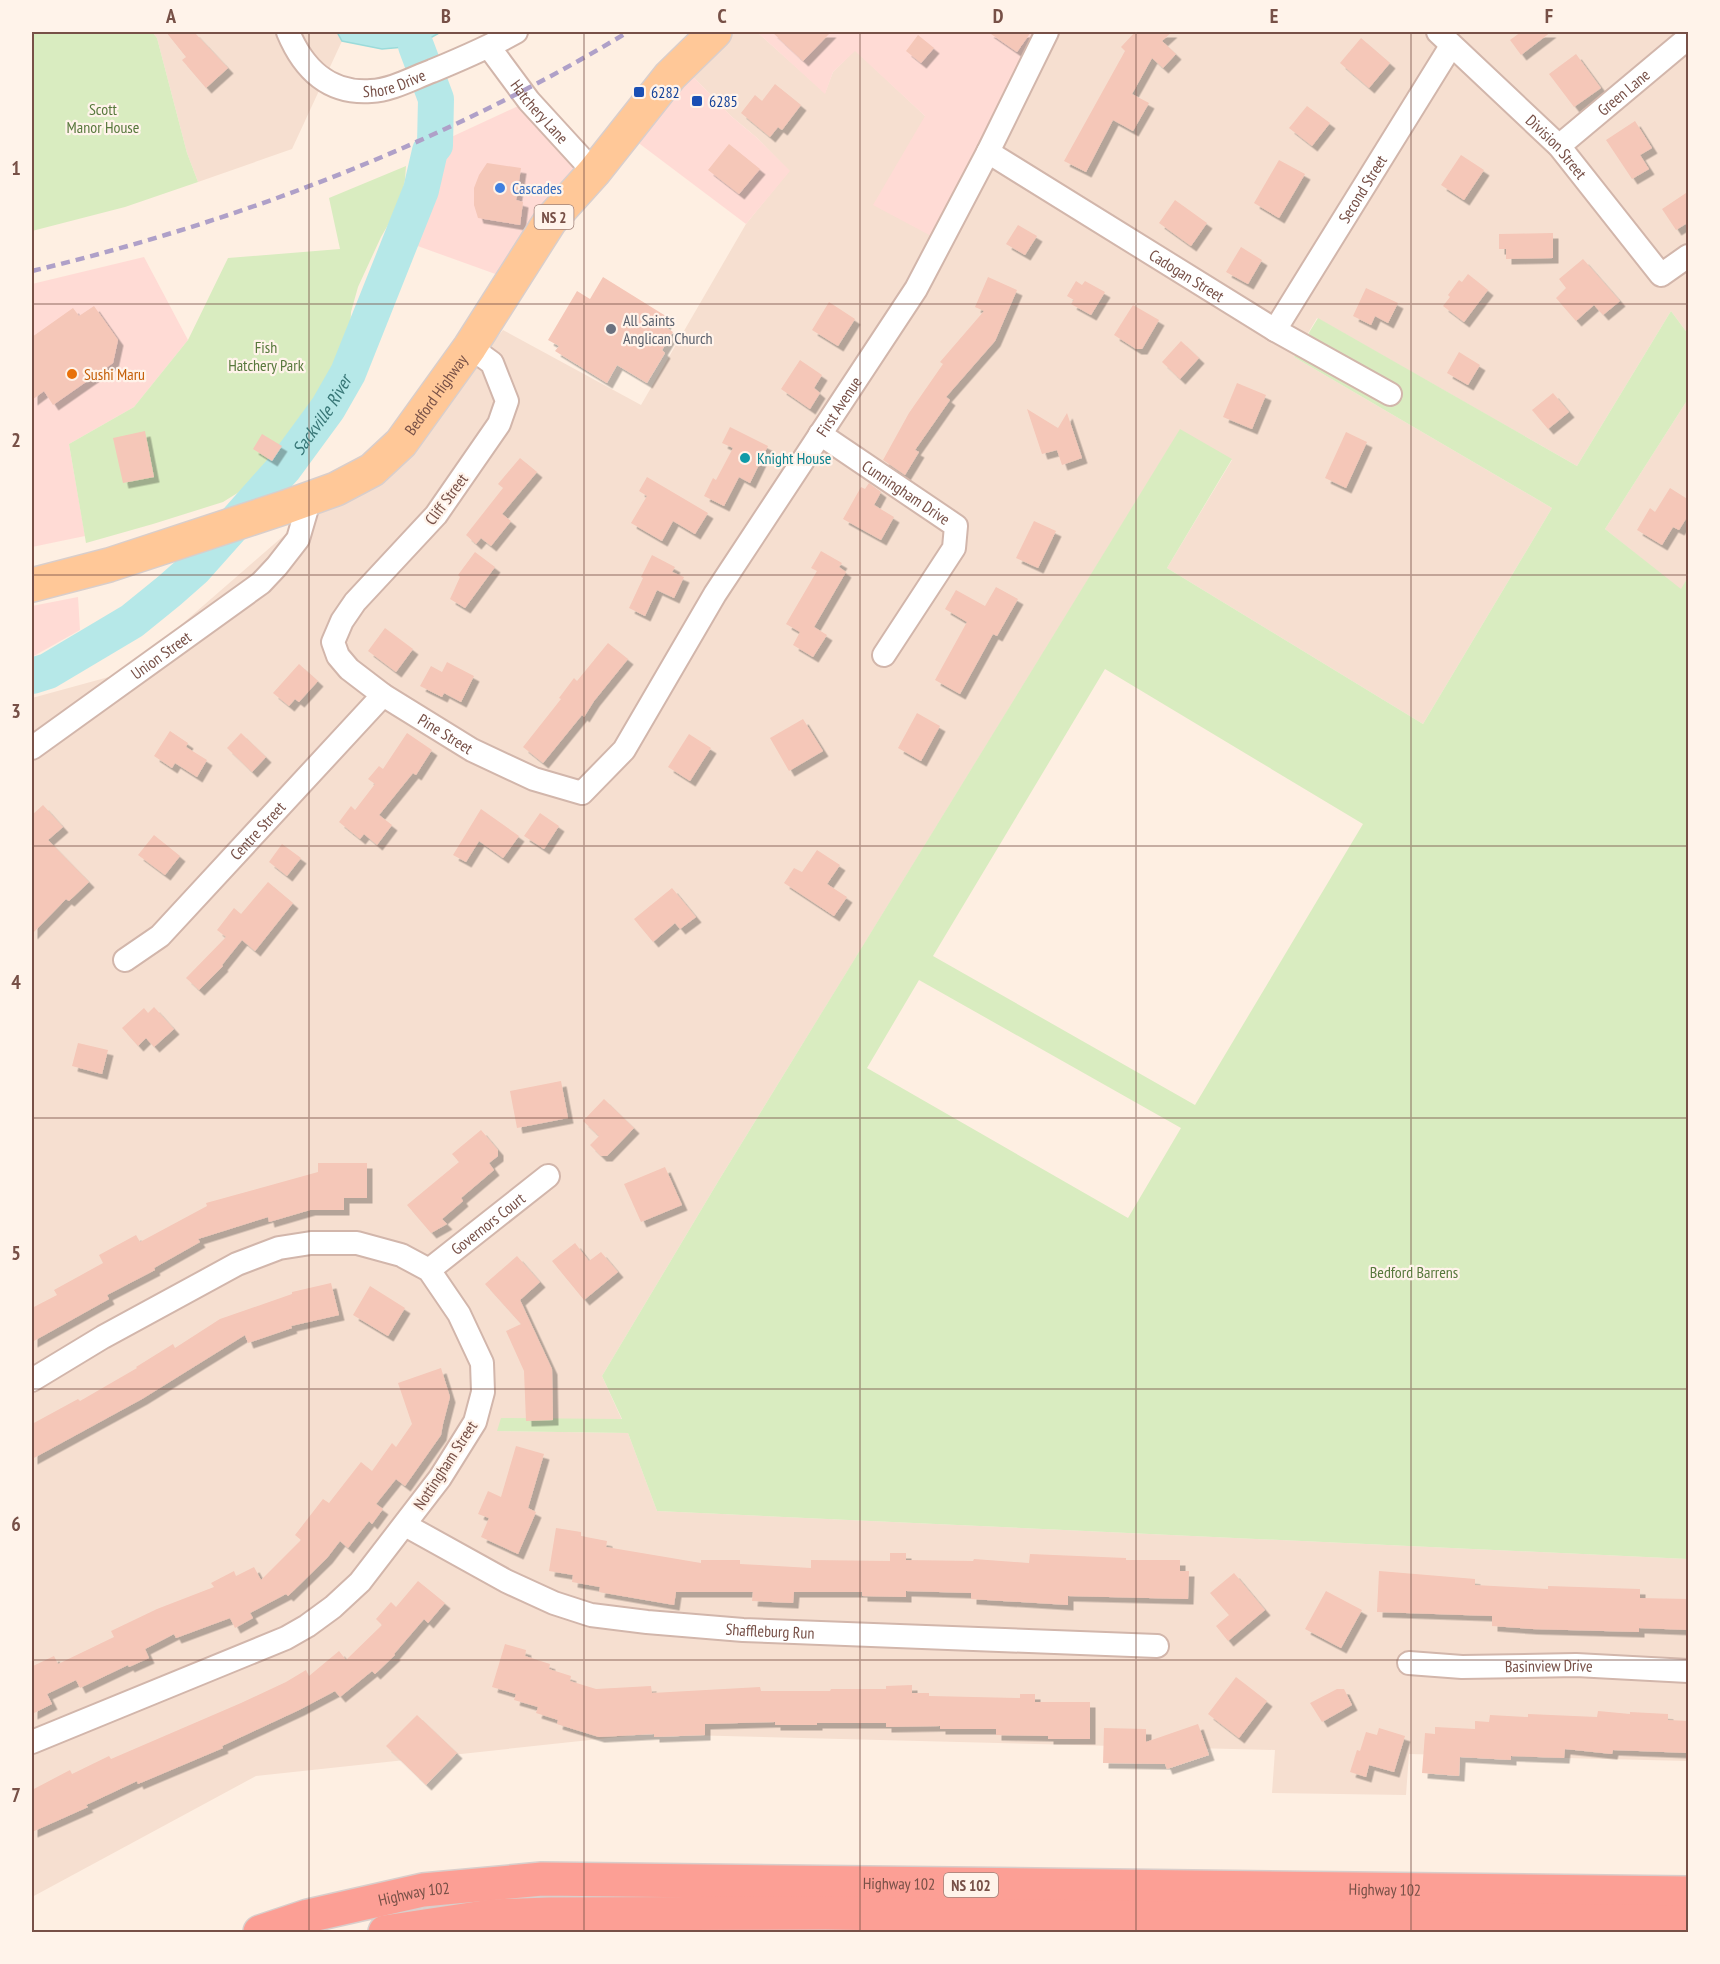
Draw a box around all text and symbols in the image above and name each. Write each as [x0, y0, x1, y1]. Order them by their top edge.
text: A [165, 3, 177, 29]
text: B [441, 3, 451, 29]
text: C [717, 3, 727, 29]
text: D [993, 3, 1004, 29]
text: E [1270, 3, 1278, 29]
text: F [1545, 3, 1553, 29]
street label: Green Lane [1593, 64, 1654, 120]
street label: Shore Drive [363, 65, 428, 101]
street label: Hatchery Lane [506, 75, 573, 148]
place label: 6282 [651, 82, 680, 102]
marker: 6282 [632, 85, 646, 99]
place label: 6285 [709, 91, 738, 111]
marker: 6285 [690, 94, 704, 108]
park label: Scott Manor House [67, 99, 139, 137]
street label: Division Street [1522, 110, 1592, 183]
street label: Second Street [1334, 151, 1391, 227]
text: 1 [11, 155, 21, 181]
place label: Cascades [512, 178, 562, 198]
marker: Cascades [493, 181, 507, 195]
road number: NS 2 [534, 205, 574, 229]
street label: Cadogan Street [1146, 245, 1228, 306]
place label: All Saints Anglican Church [623, 310, 713, 348]
marker: All Saints Anglican Church [604, 322, 618, 336]
park label: Fish Hatchery Park [228, 337, 305, 375]
street label: Bedford Highway [400, 350, 472, 439]
place label: Sushi Maru [84, 364, 145, 384]
marker: Sushi Maru [65, 367, 79, 381]
water label: Sackville River [286, 368, 357, 459]
street label: First Avenue [812, 373, 866, 440]
text: 2 [11, 427, 21, 453]
place label: Knight House [757, 448, 831, 468]
marker: Knight House [738, 451, 752, 465]
street label: Cunningham Drive [858, 455, 954, 529]
street label: Cliff Street [420, 469, 472, 529]
street label: Union Street [127, 626, 195, 683]
text: 3 [11, 698, 21, 724]
street label: Pine Street [414, 709, 477, 758]
street label: Centre Street [226, 797, 290, 864]
text: 4 [11, 969, 21, 995]
street label: Governors Court [447, 1188, 529, 1259]
text: 5 [11, 1240, 21, 1266]
park label: Bedford Barrens [1370, 1262, 1458, 1282]
street label: Nottingham Street [409, 1416, 482, 1513]
text: 6 [11, 1511, 21, 1537]
street label: Shaffleburg Run [725, 1619, 815, 1643]
street label: Basinview Drive [1505, 1655, 1593, 1676]
text: 7 [11, 1782, 21, 1808]
street label: Highway 102 [863, 1873, 935, 1894]
road number: NS 102 [944, 1873, 998, 1897]
street label: Highway 102 [376, 1878, 451, 1910]
street label: Highway 102 [1349, 1879, 1421, 1900]

